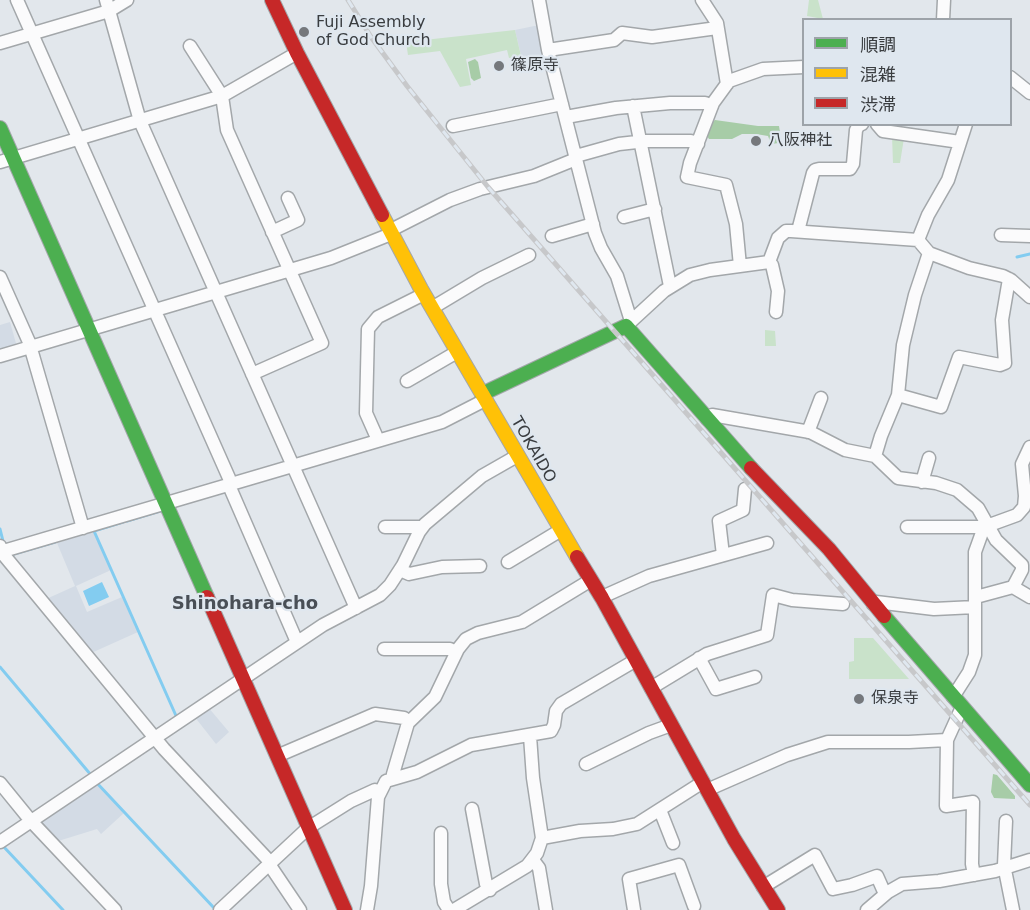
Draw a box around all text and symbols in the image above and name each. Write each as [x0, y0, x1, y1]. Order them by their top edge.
place label: Fuji Assembly of God Church [316, 13, 431, 51]
legend [802, 18, 1012, 126]
marker: Fuji Assembly of God Church [297, 25, 311, 39]
text: 順調 [860, 34, 896, 55]
place label: 篠原寺 [511, 56, 559, 76]
marker: 篠原寺 [492, 59, 506, 73]
text: 混雑 [860, 64, 896, 85]
text: 渋滞 [860, 94, 896, 115]
place label: 八阪神社 [768, 131, 832, 151]
marker: 八阪神社 [749, 134, 763, 148]
street label: TOKAIDO [506, 414, 560, 486]
district label: Shinohara-cho [172, 593, 318, 615]
place label: 保泉寺 [871, 689, 919, 709]
marker: 保泉寺 [852, 692, 866, 706]

